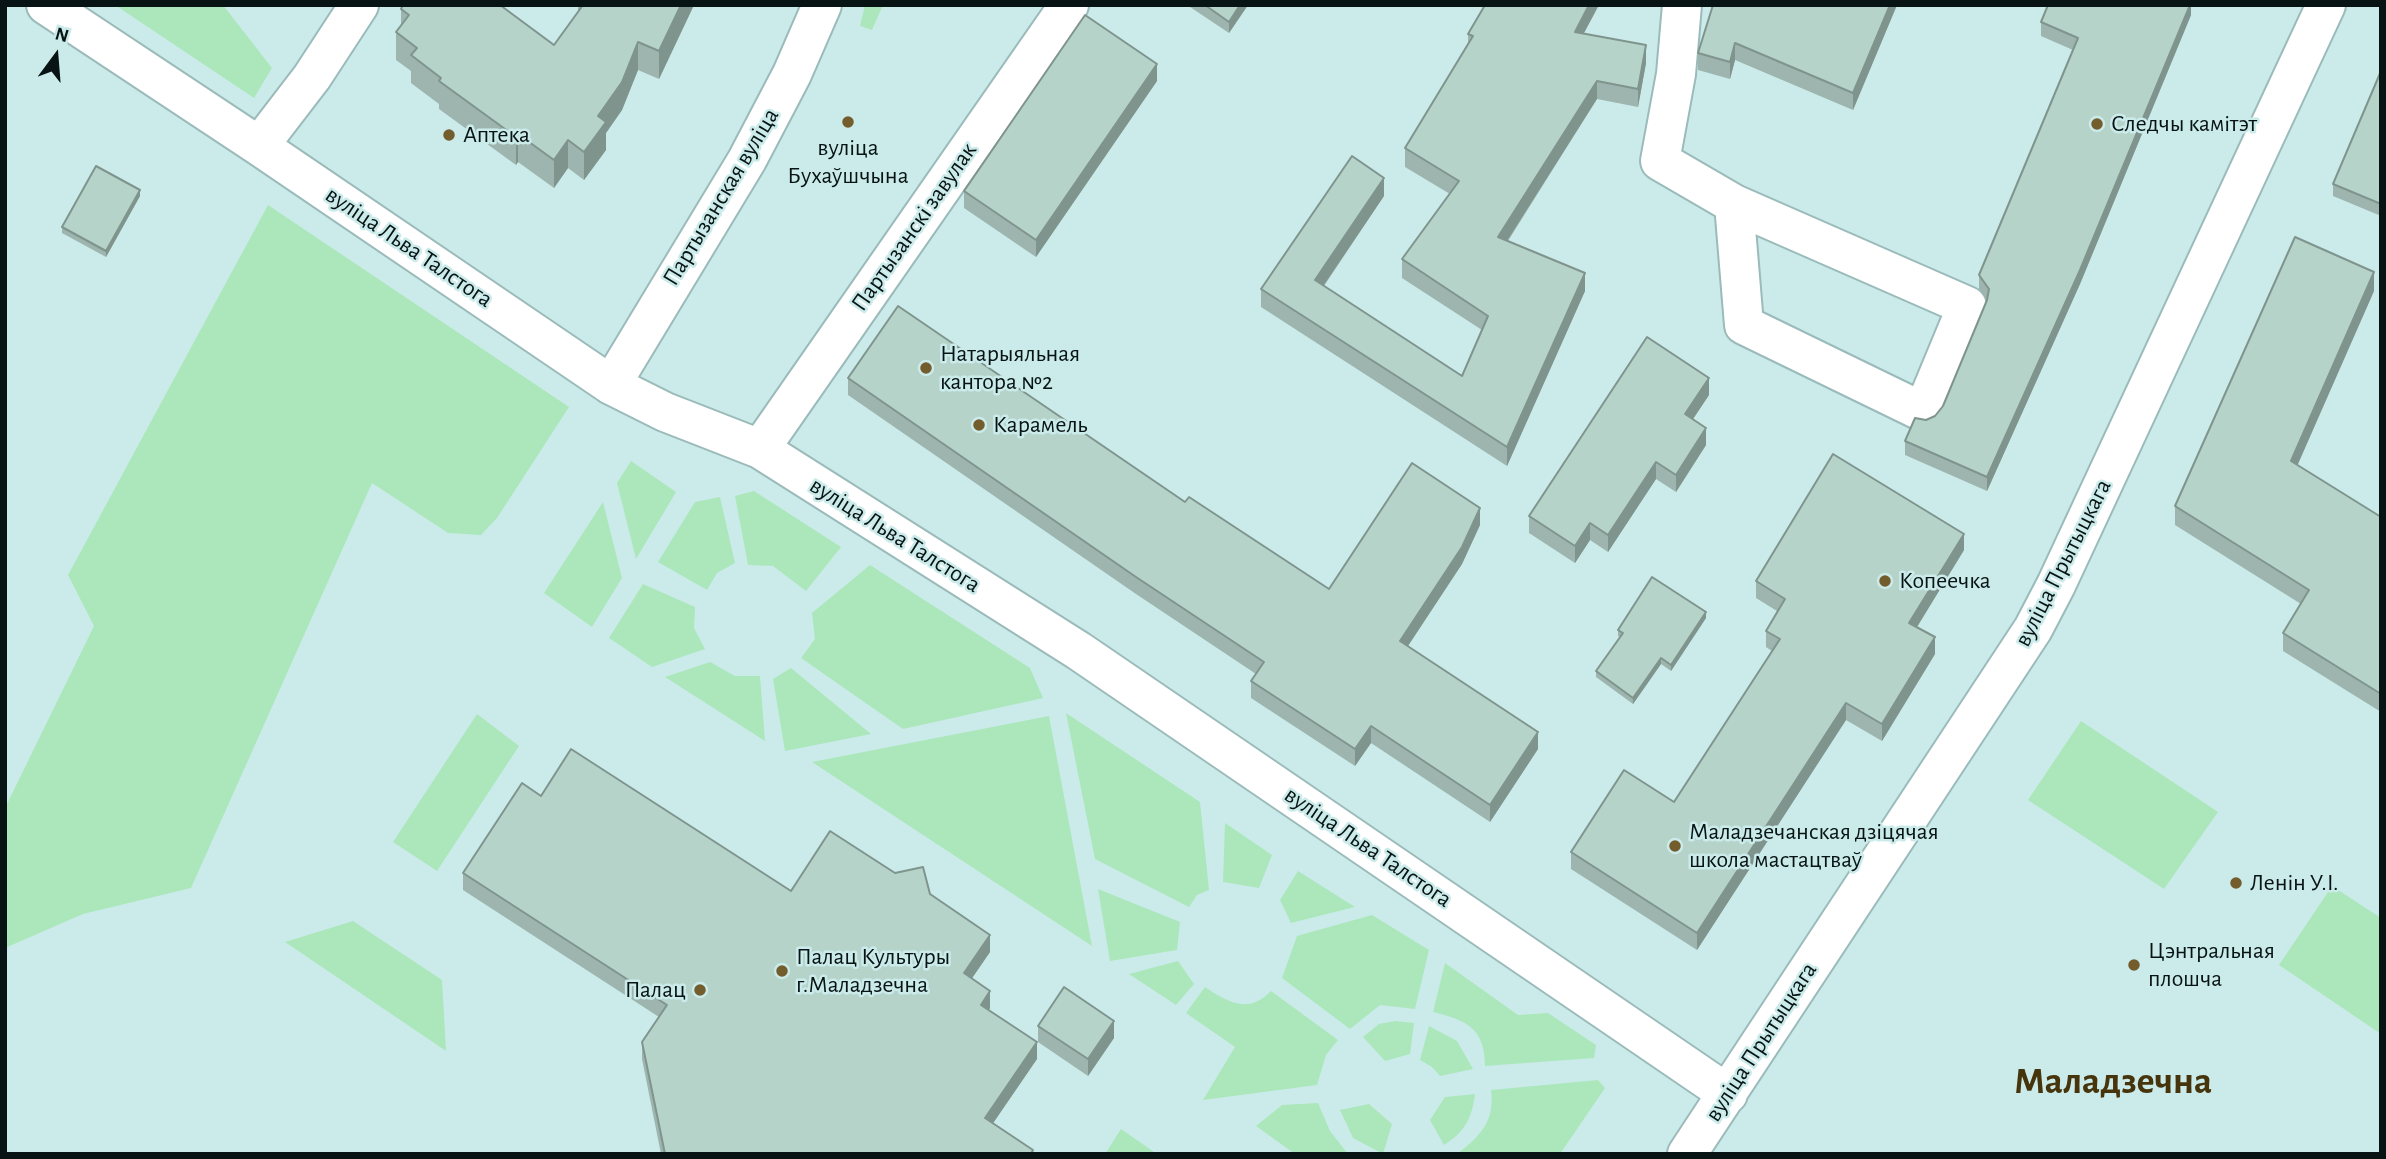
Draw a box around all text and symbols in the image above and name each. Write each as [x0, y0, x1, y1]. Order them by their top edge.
north arrow [21, 21, 91, 91]
text: N [53, 24, 71, 46]
street label: Партызанская вуліца [657, 103, 785, 291]
place label: Следчы камітэт [2111, 110, 2257, 138]
marker: вуліца Бухаўшчына [840, 114, 856, 130]
marker: Следчы камітэт [2089, 116, 2105, 132]
place label: Аптека [463, 121, 530, 149]
marker: Аптека [441, 127, 457, 143]
place label: вуліца Бухаўшчына [787, 134, 909, 190]
street label: Партызанскі завулак [845, 137, 983, 317]
street label: вуліца Льва Талстога [320, 180, 498, 314]
place label: Натарыяльная кантора №2 [940, 340, 1080, 396]
marker: Натарыяльная кантора №2 [918, 360, 934, 376]
place label: Карамель [993, 411, 1088, 439]
marker: Карамель [971, 417, 987, 433]
street label: вуліца Льва Талстога [804, 471, 986, 599]
street label: вуліца Прытыцкага [2008, 474, 2118, 652]
place label: Копеечка [1899, 567, 1991, 595]
marker: Копеечка [1877, 573, 1893, 589]
street label: вуліца Льва Талстога [1279, 780, 1457, 914]
place label: Маладзечанская дзіцячая школа мастацтваў [1689, 818, 1939, 874]
marker: Маладзечанская дзіцячая школа мастацтваў [1667, 838, 1683, 854]
place label: Ленін У.І. [2250, 869, 2338, 897]
marker: Ленін У.І. [2228, 875, 2244, 891]
place label: Цэнтральная плошча [2148, 937, 2275, 993]
place label: Палац Культуры г.Маладзечна [796, 943, 950, 999]
street label: вуліца Прытыцкага [1699, 957, 1823, 1127]
marker: Цэнтральная плошча [2126, 957, 2142, 973]
marker: Палац Культуры г.Маладзечна [774, 963, 790, 979]
place label: Палац [625, 976, 686, 1004]
marker: Палац [692, 982, 708, 998]
district label: Маладзечна [2014, 1059, 2212, 1105]

